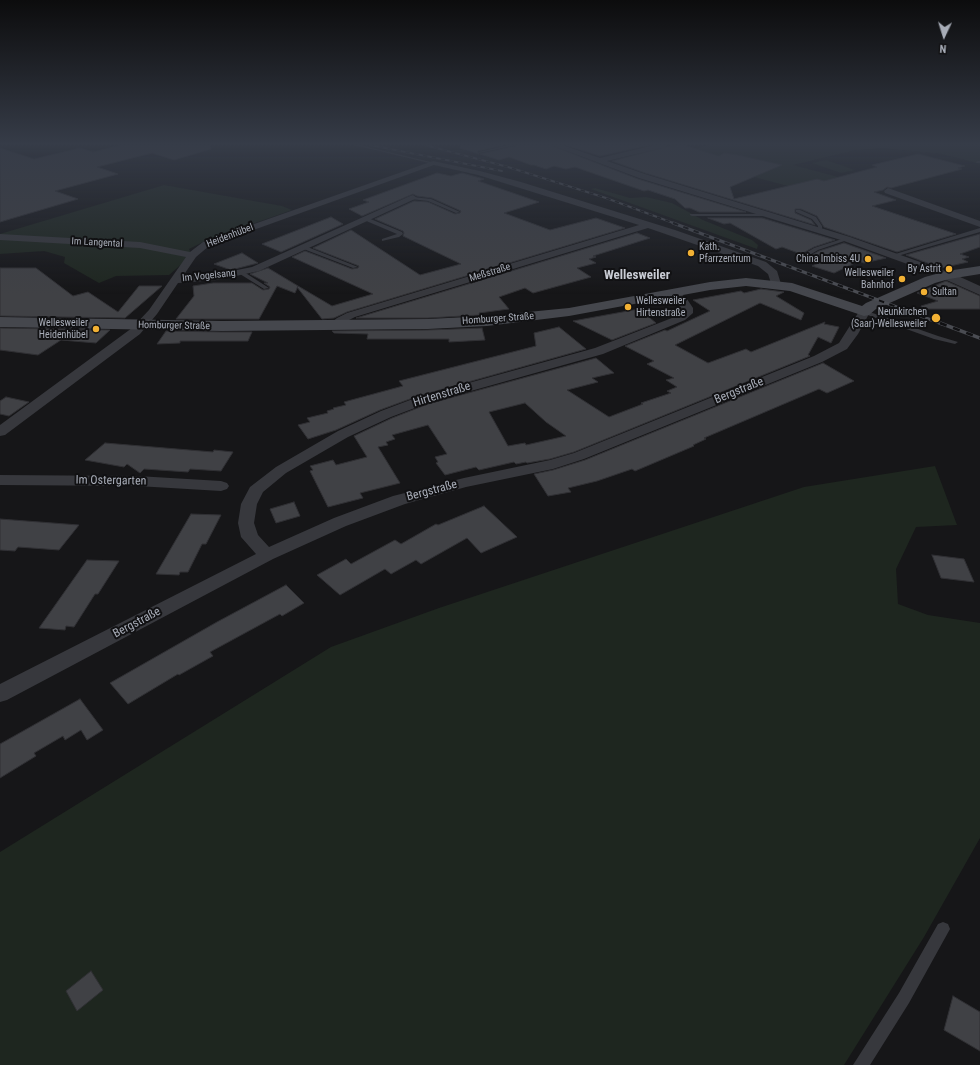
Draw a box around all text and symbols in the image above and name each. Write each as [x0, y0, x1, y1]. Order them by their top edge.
north arrow [924, 16, 964, 56]
text: N [939, 42, 947, 55]
street label: Heidenhübel [205, 222, 255, 250]
street label: Im Langental [71, 236, 123, 250]
place label: Kath. Pfarrzentrum [699, 241, 751, 264]
marker: Kath. Pfarrzentrum [686, 248, 696, 258]
place label: China Imbiss 4U [796, 253, 860, 265]
marker: China Imbiss 4U [863, 254, 873, 264]
street label: Meßstraße [468, 261, 512, 285]
place label: By Astrit [907, 263, 941, 275]
marker: By Astrit [944, 264, 954, 274]
street label: Im Vogelsang [182, 267, 236, 285]
place label: Wellesweiler Bahnhof [844, 267, 894, 290]
district label: Wellesweiler [604, 268, 670, 284]
marker: Wellesweiler Bahnhof [897, 274, 907, 284]
place label: Sultan [932, 286, 957, 298]
marker: Sultan [919, 287, 929, 297]
place label: Wellesweiler Hirtenstraße [636, 295, 686, 318]
marker: Wellesweiler Hirtenstraße [623, 302, 633, 312]
place label: Neunkirchen (Saar)-Wellesweiler [851, 306, 927, 330]
street label: Homburger Straße [462, 310, 534, 328]
marker: Neunkirchen (Saar)-Wellesweiler [930, 312, 942, 324]
place label: Wellesweiler Heidenhübel [38, 317, 88, 340]
street label: Homburger Straße [138, 319, 210, 333]
marker: Wellesweiler Heidenhübel [91, 324, 101, 334]
street label: Bergstraße [712, 375, 766, 407]
street label: Hirtenstraße [412, 379, 472, 411]
street label: Im Ostergarten [75, 473, 147, 489]
street label: Bergstraße [405, 477, 459, 505]
street label: Bergstraße [111, 605, 163, 641]

